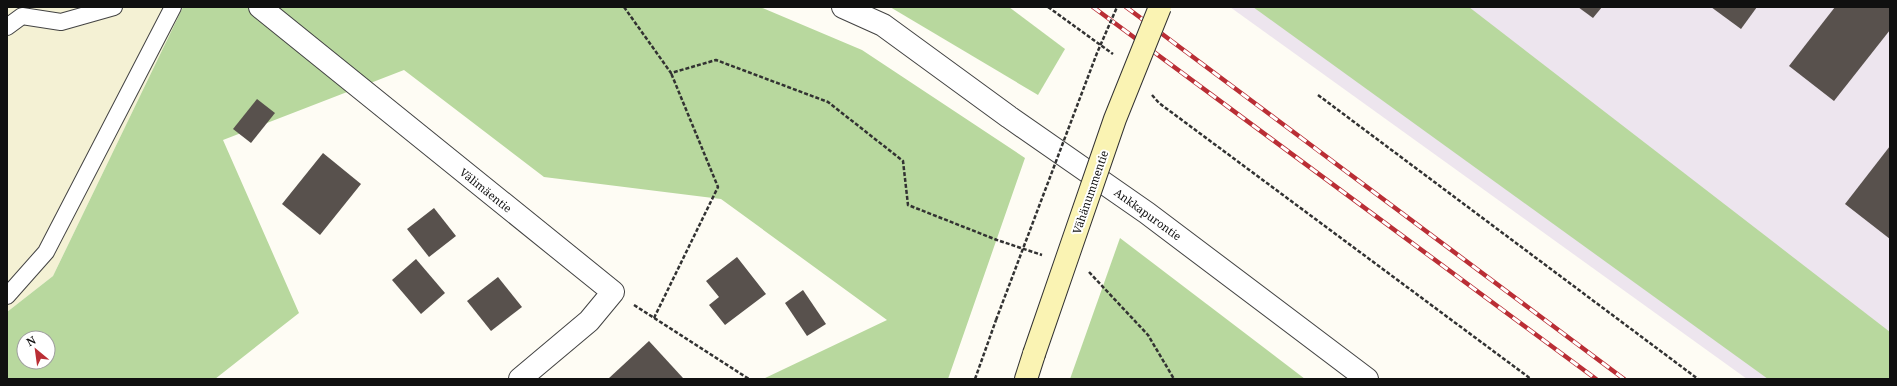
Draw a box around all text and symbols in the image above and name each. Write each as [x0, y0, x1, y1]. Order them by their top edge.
street label: Vähänummentie [1069, 148, 1111, 236]
street label: Välimäentie [457, 164, 515, 216]
street label: Ankkapurontie [1111, 185, 1185, 244]
north arrow [16, 330, 56, 370]
text: N [23, 332, 39, 349]

